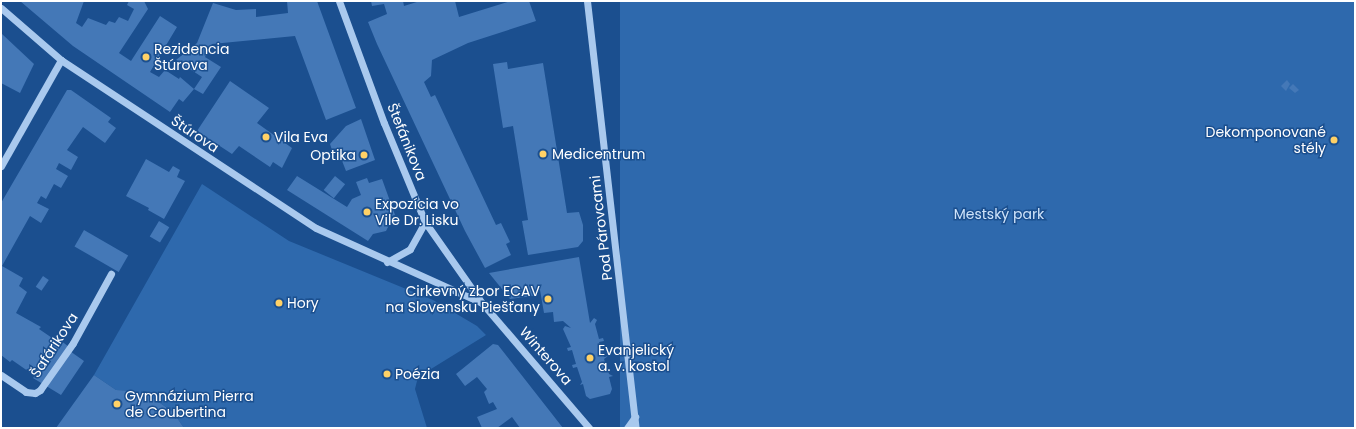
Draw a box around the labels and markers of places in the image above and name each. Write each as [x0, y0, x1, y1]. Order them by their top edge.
place label: Rezidencia Štúrova [154, 41, 230, 74]
marker: Rezidencia Štúrova [141, 52, 151, 62]
place label: Dekomponované stély [1206, 124, 1326, 156]
place label: Vila Eva [274, 129, 328, 145]
marker: Vila Eva [261, 132, 271, 142]
marker: Dekomponované stély [1329, 135, 1339, 145]
place label: Medicentrum [552, 146, 645, 162]
place label: Optika [310, 147, 356, 163]
marker: Medicentrum [537, 148, 549, 160]
marker: Optika [359, 150, 369, 160]
place label: Expozícia vo Vile Dr. Lisku [375, 196, 459, 228]
marker: Expozícia vo Vile Dr. Lisku [362, 207, 372, 217]
place label: Cirkevný zbor ECAV na Slovensku Piešťany [386, 283, 540, 316]
marker: Cirkevný zbor ECAV na Slovensku Piešťany [543, 294, 553, 304]
place label: Hory [287, 295, 319, 311]
marker: Hory [274, 298, 284, 308]
place label: Evanjelický a. v. kostol [598, 342, 674, 374]
marker: Evanjelický a. v. kostol [585, 353, 595, 363]
place label: Poézia [395, 366, 440, 382]
marker: Poézia [382, 369, 392, 379]
place label: Gymnázium Pierra de Coubertina [125, 388, 254, 420]
marker: Gymnázium Pierra de Coubertina [112, 399, 122, 409]

